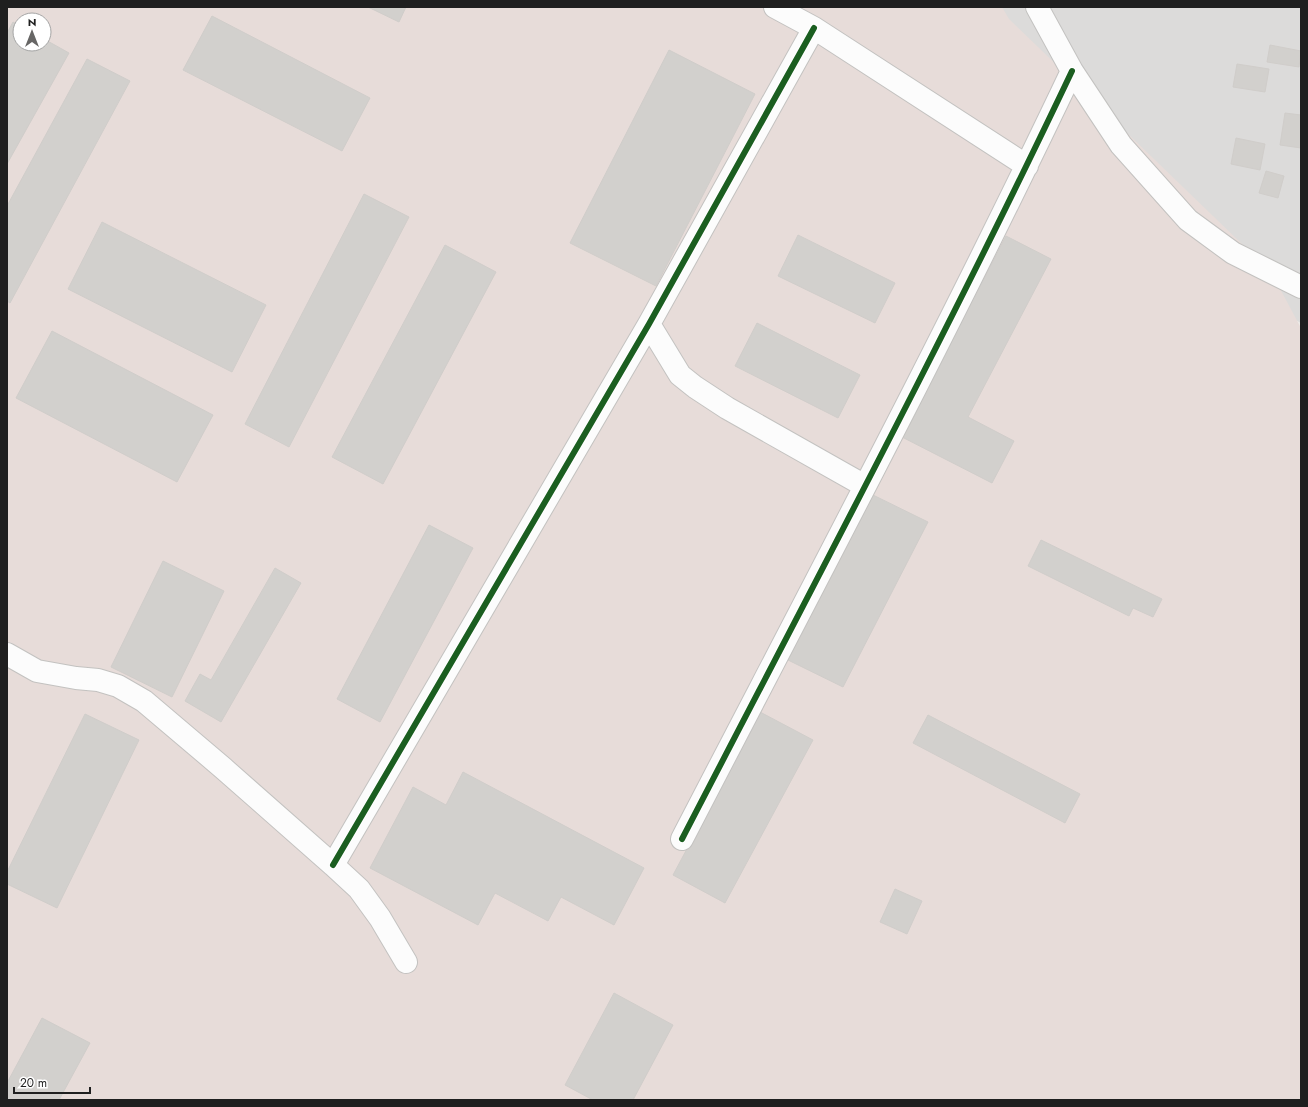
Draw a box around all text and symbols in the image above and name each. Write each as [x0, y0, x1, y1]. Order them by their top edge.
north arrow [12, 12, 52, 52]
text: N [28, 14, 36, 30]
scale bar [14, 1069, 90, 1095]
text: 20 m [20, 1074, 47, 1092]

